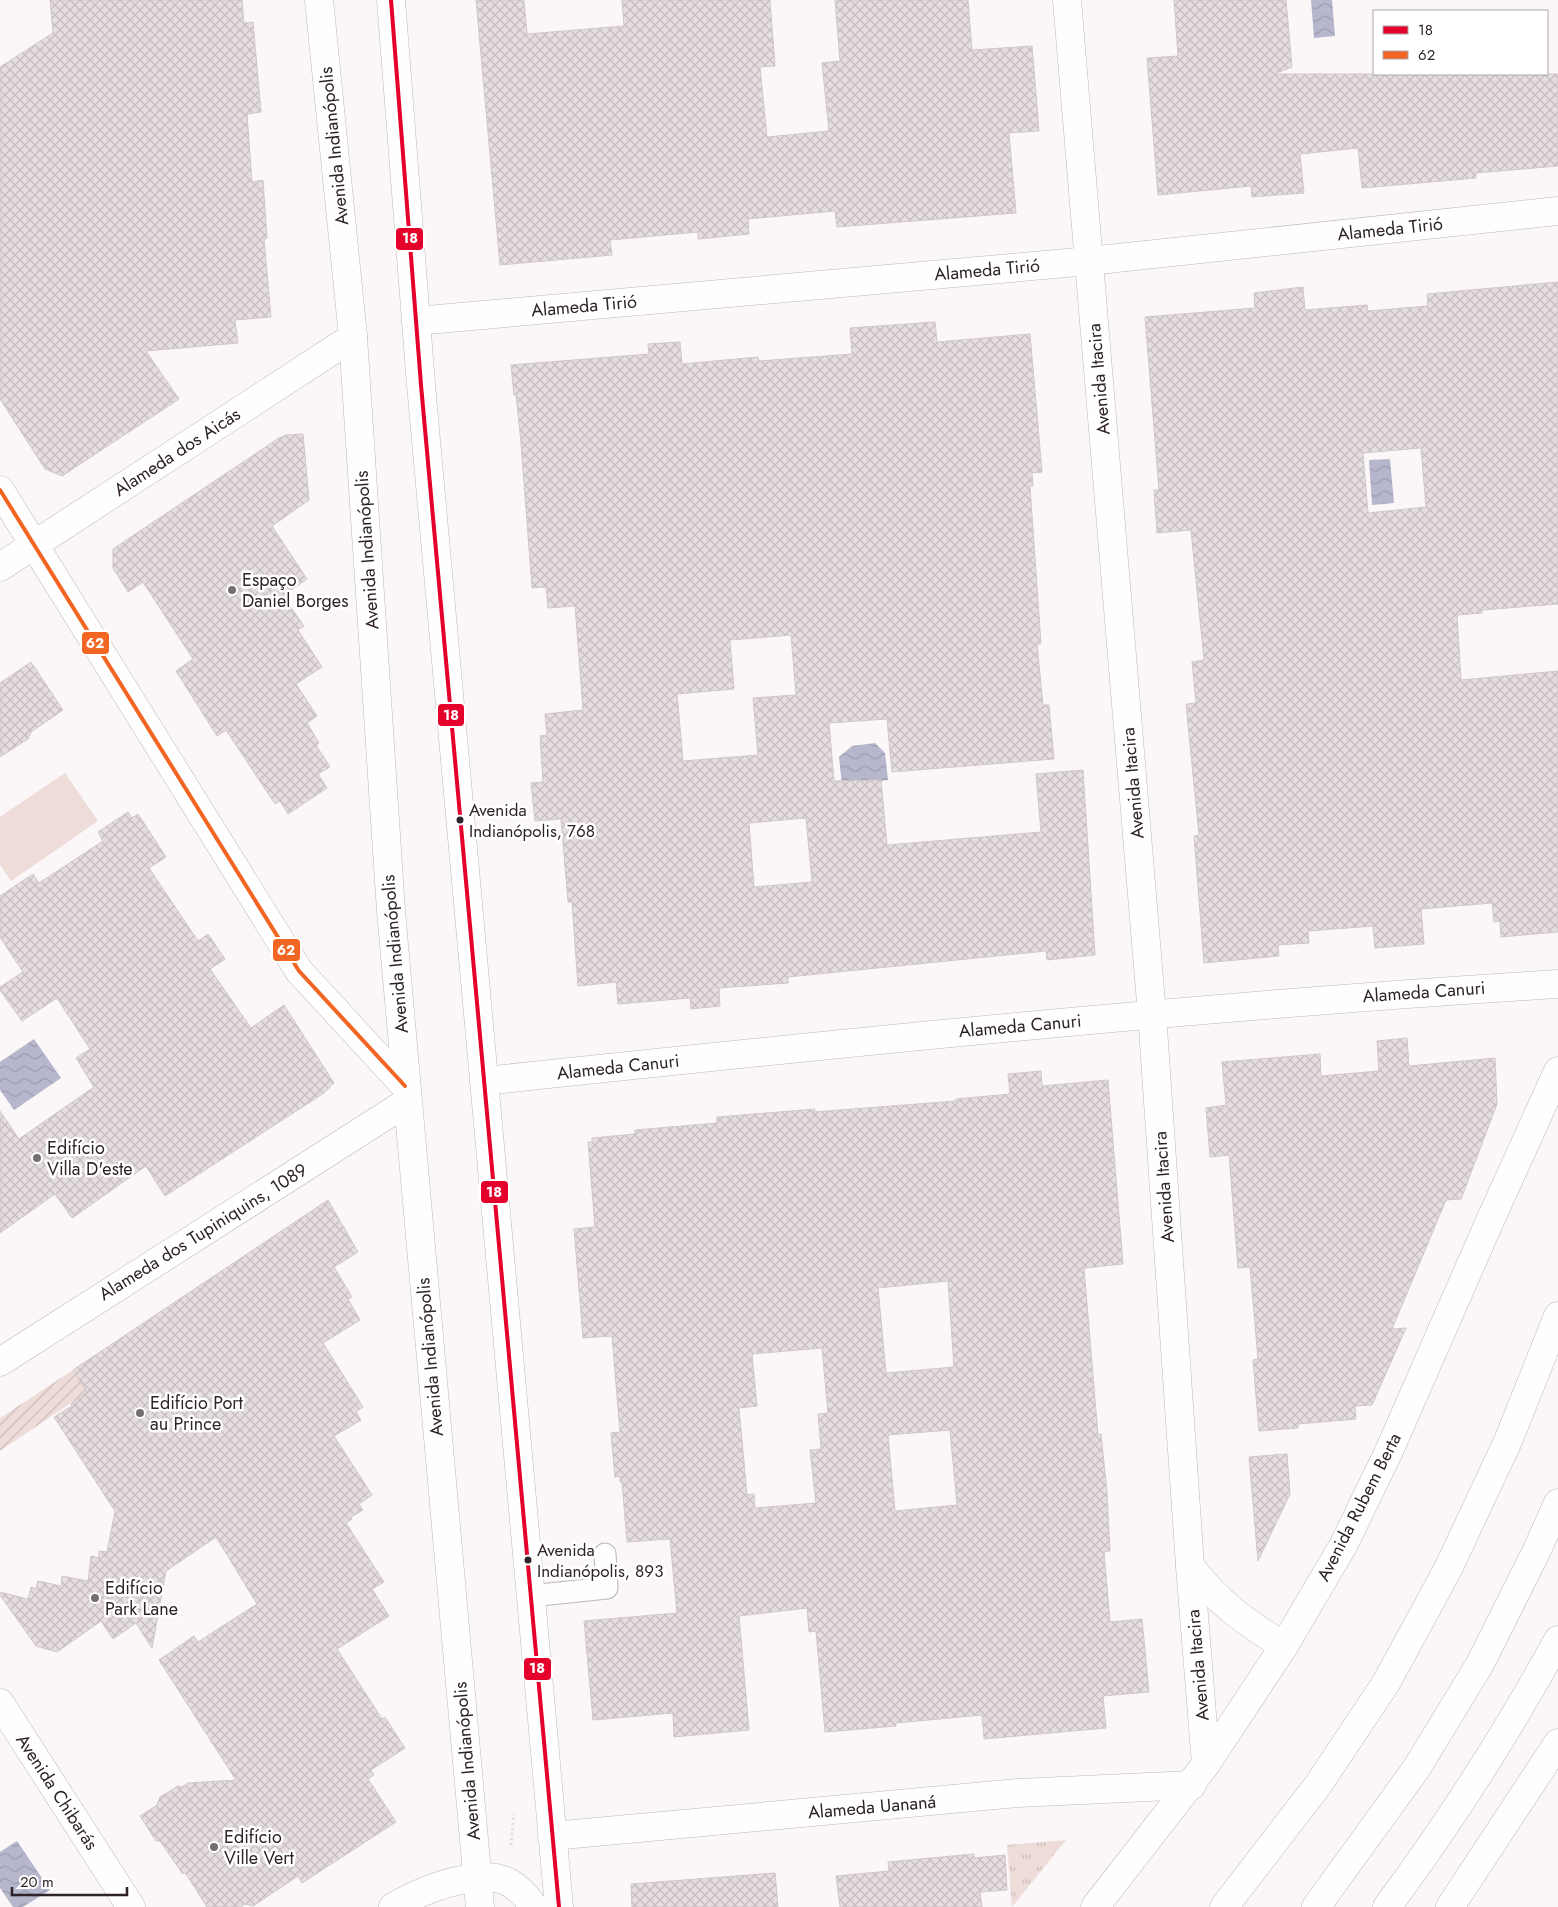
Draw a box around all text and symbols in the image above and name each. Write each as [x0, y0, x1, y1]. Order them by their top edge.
legend [1373, 10, 1548, 75]
text: 18 [1418, 19, 1433, 41]
text: 62 [1418, 44, 1435, 66]
street label: Avenida Indianópolis [313, 65, 355, 227]
street label: Alameda Tirió [1336, 211, 1444, 247]
line badge: 18 [395, 227, 424, 251]
text: 18 [402, 228, 418, 248]
street label: Alameda Tirió [933, 252, 1041, 288]
street label: Alameda Tirió [530, 288, 638, 324]
street label: Avenida Itacira [1081, 322, 1117, 436]
street label: Alameda dos Aicás [109, 401, 245, 503]
street label: Avenida Indianópolis [348, 470, 386, 630]
place label: Espaço Daniel Borges [242, 567, 348, 614]
marker: Espaço Daniel Borges [226, 584, 238, 596]
line badge: 62 [81, 631, 110, 655]
text: 62 [86, 633, 104, 653]
line badge: 18 [437, 703, 465, 727]
text: 18 [443, 705, 459, 725]
street label: Avenida Itacira [1115, 726, 1151, 840]
place label: Avenida Indianópolis, 768 [469, 798, 595, 843]
marker: Avenida Indianópolis, 768 [455, 815, 465, 825]
street label: Avenida Indianópolis [375, 874, 415, 1034]
line badge: 62 [272, 938, 301, 962]
text: 62 [277, 940, 295, 960]
street label: Alameda Canuri [1362, 975, 1486, 1009]
street label: Alameda Canuri [958, 1008, 1082, 1044]
street label: Alameda Canuri [555, 1048, 681, 1086]
street label: Avenida Itacira [1147, 1130, 1181, 1244]
place label: Edifício Villa D'este [47, 1135, 132, 1182]
marker: Edifício Villa D'este [31, 1152, 43, 1164]
street label: Alameda dos Tupiniquins, 1089 [94, 1157, 312, 1307]
line badge: 18 [480, 1180, 509, 1204]
text: 18 [486, 1182, 502, 1202]
street label: Avenida Indianópolis [410, 1277, 450, 1437]
place label: Edifício Port au Prince [150, 1390, 244, 1437]
marker: Edifício Port au Prince [134, 1407, 146, 1419]
street label: Avenida Rubem Berta [1310, 1428, 1408, 1586]
place label: Avenida Indianópolis, 893 [537, 1538, 663, 1583]
marker: Avenida Indianópolis, 893 [523, 1555, 533, 1565]
place label: Edifício Park Lane [105, 1575, 178, 1622]
marker: Edifício Park Lane [89, 1592, 101, 1604]
street label: Avenida Itacira [1180, 1608, 1216, 1722]
line badge: 18 [523, 1657, 552, 1681]
text: 18 [529, 1658, 545, 1678]
street label: Avenida Indianópolis [447, 1681, 487, 1841]
street label: Avenida Chibarás [10, 1729, 104, 1855]
street label: Alameda Uananá [807, 1788, 937, 1826]
place label: Edifício Ville Vert [224, 1824, 294, 1871]
marker: Edifício Ville Vert [208, 1841, 220, 1853]
scale bar [12, 1864, 128, 1896]
text: 20 m [20, 1871, 54, 1893]

